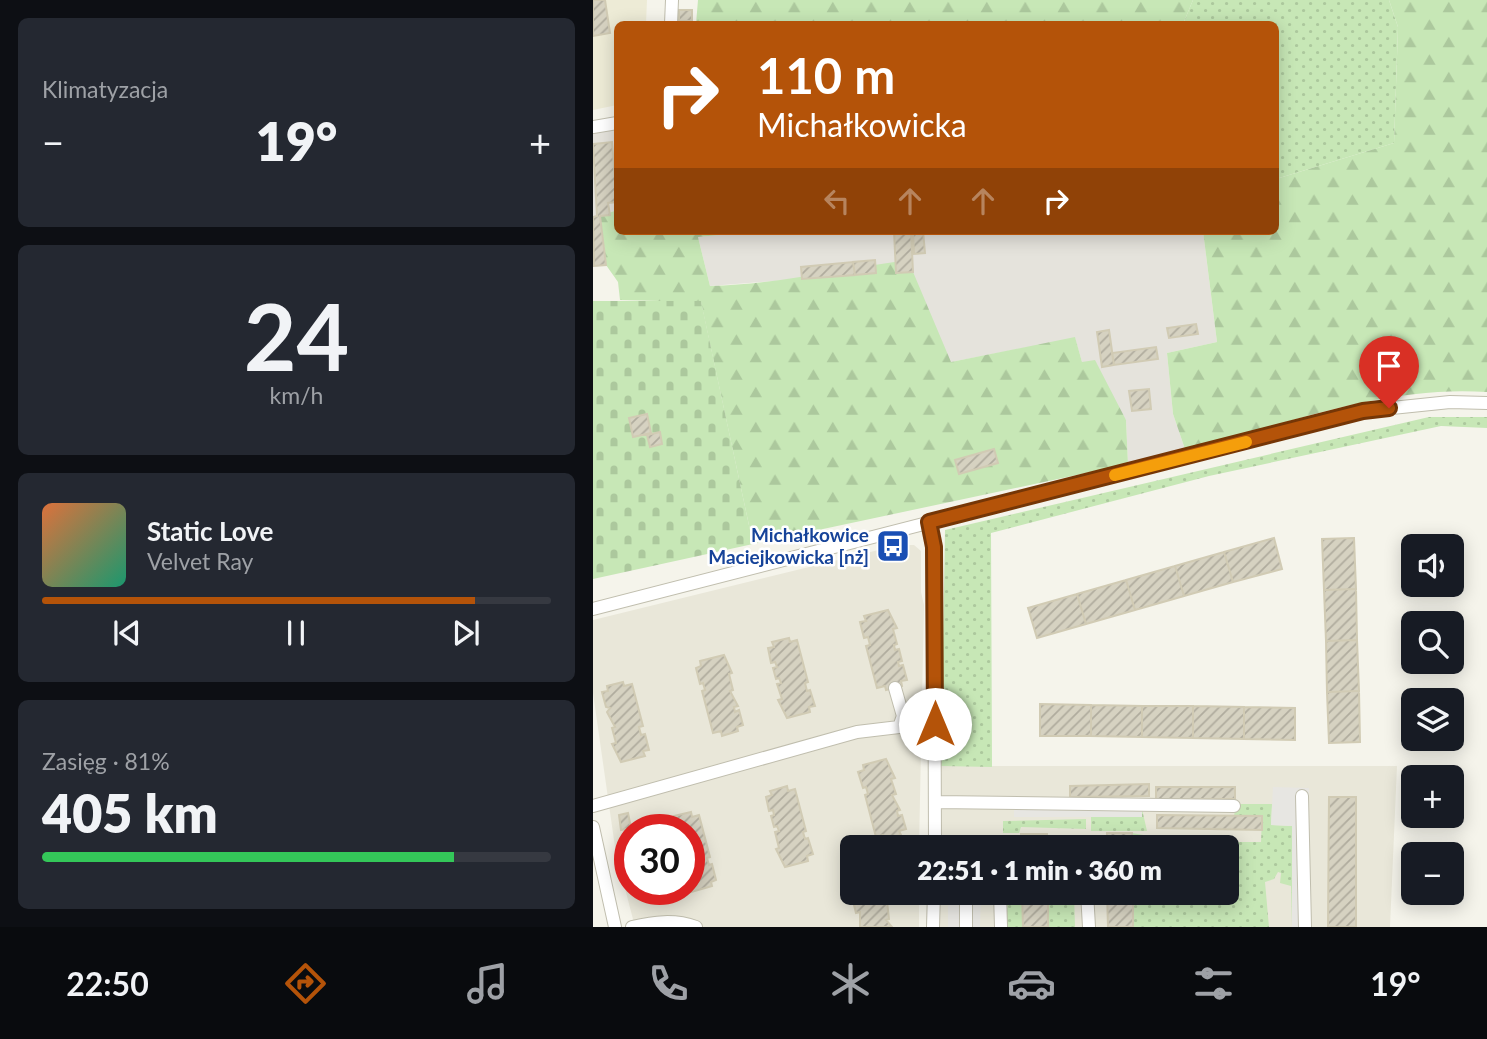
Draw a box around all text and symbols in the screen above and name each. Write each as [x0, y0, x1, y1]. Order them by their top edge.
text: 110 m [757, 46, 895, 104]
icon: right [642, 49, 733, 140]
text: Klimatyzacja [42, 75, 168, 103]
text: Michałkowicka [757, 105, 967, 144]
text: 19° [256, 110, 337, 172]
text: − [42, 119, 64, 165]
text: + [529, 119, 551, 165]
icon: left [818, 182, 856, 220]
icon: ahead [891, 182, 929, 220]
icon: ahead [964, 182, 1002, 220]
icon: right [1037, 182, 1075, 220]
text: 24 [244, 281, 349, 390]
pin [1359, 336, 1419, 408]
icon: arrive [1370, 347, 1408, 385]
text: km/h [270, 381, 323, 409]
text: Static Love [147, 515, 274, 547]
place label: Michałkowice Maciejkowicka [nż] [708, 523, 869, 568]
bus stop icon: Michałkowice Maciejkowicka [nż] [874, 527, 912, 565]
map controls [1401, 534, 1464, 905]
button: sound [1401, 534, 1464, 597]
text: Velvet Ray [147, 547, 253, 575]
button: search [1401, 611, 1464, 674]
icon: previous [108, 614, 146, 652]
icon: pause [277, 614, 315, 652]
icon: next [447, 614, 485, 652]
position arrow [898, 687, 972, 761]
button: layers [1401, 688, 1464, 751]
text: Zasięg · 81% [42, 747, 170, 775]
button: + [1401, 765, 1464, 828]
text: 405 km [42, 782, 218, 844]
speed limit sign: 30 [614, 814, 705, 905]
button: − [1401, 842, 1464, 905]
text: 22:51 · 1 min · 360 m [917, 854, 1162, 886]
icon: directions [281, 959, 330, 1008]
icon: music [463, 959, 512, 1008]
icon: phone [644, 959, 693, 1008]
icon: climate [826, 959, 875, 1008]
icon: car [1007, 959, 1056, 1008]
icon: filters [1189, 959, 1238, 1008]
text: 22:50 [66, 964, 149, 1003]
text: 19° [1370, 964, 1421, 1003]

